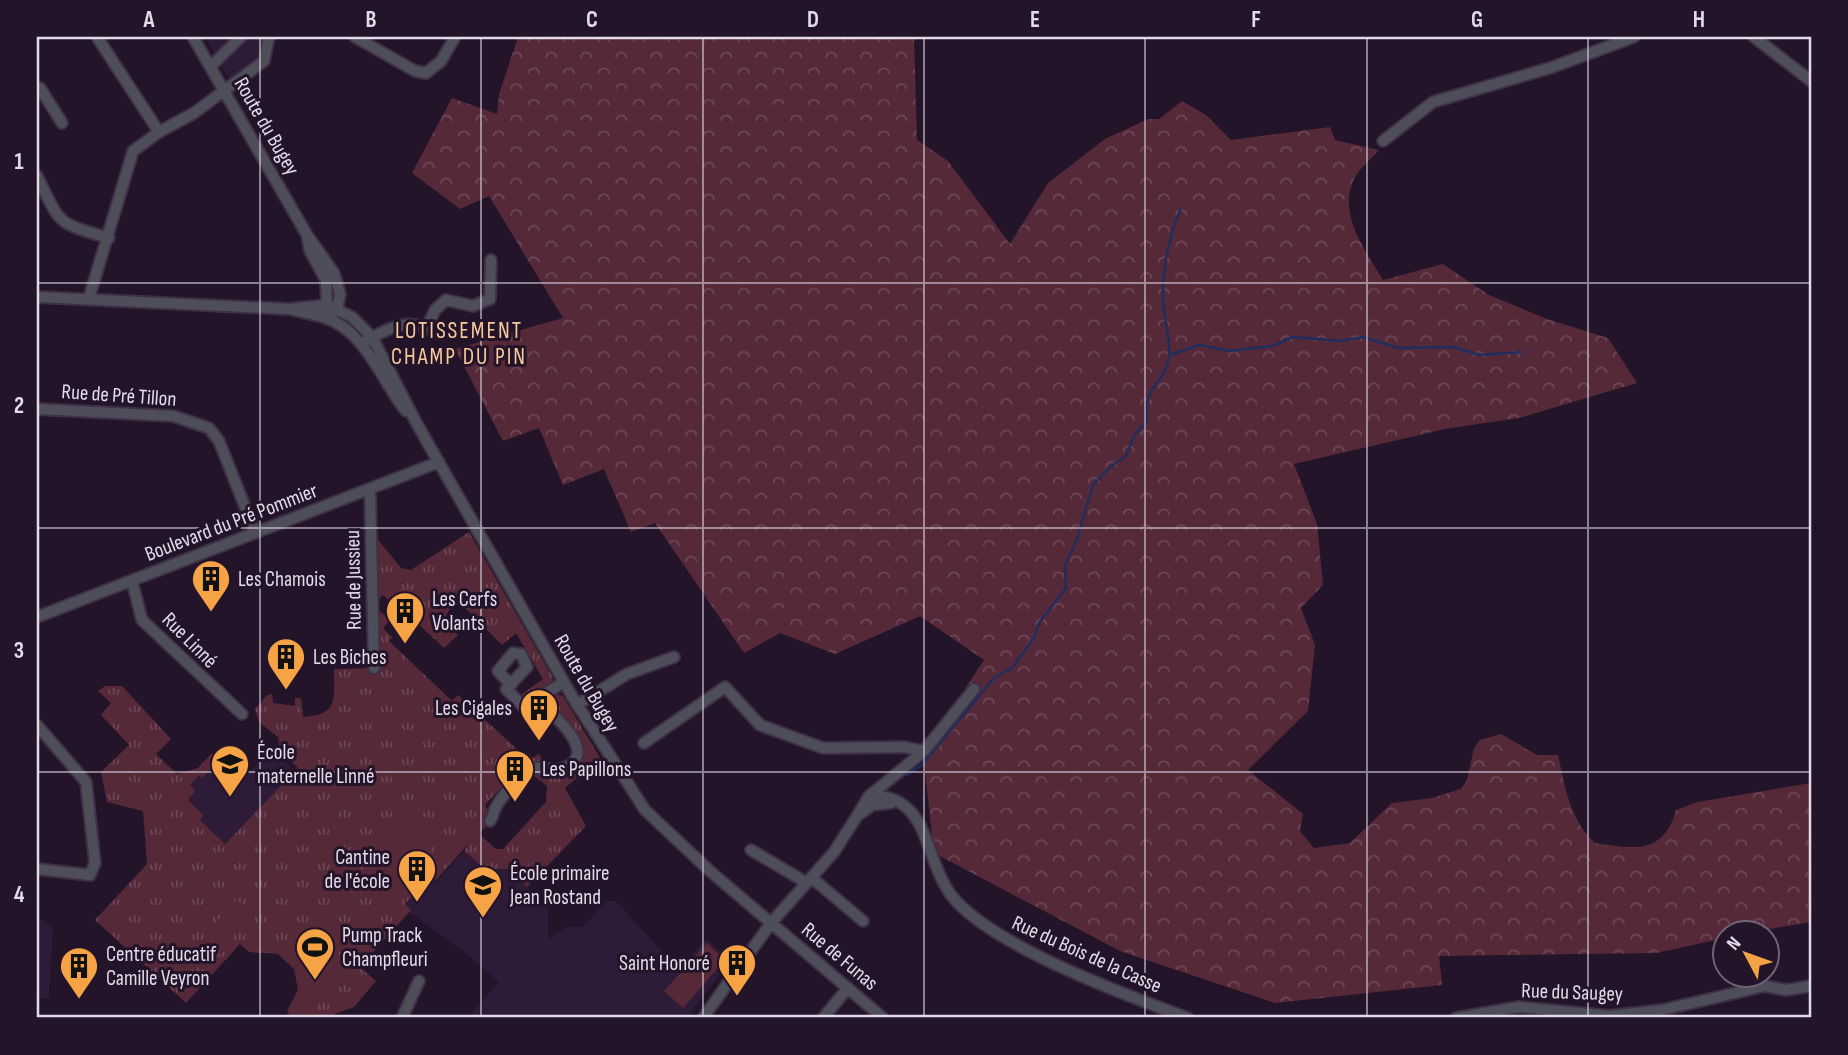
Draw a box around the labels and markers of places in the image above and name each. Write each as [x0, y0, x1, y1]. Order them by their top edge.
building icon: Les Chamois [190, 558, 232, 613]
place label: Les Chamois [238, 567, 326, 592]
place label: Les Cerfs Volants [432, 587, 497, 636]
building icon: Les Cerfs Volants [384, 590, 426, 645]
building icon: Les Biches [265, 636, 307, 691]
place label: Les Biches [313, 645, 386, 670]
building icon: Les Cigales [518, 687, 560, 742]
place label: Les Cigales [435, 696, 512, 721]
place label: École maternelle Linné [257, 740, 374, 789]
school or university icon: École maternelle Linné [209, 743, 251, 798]
building icon: Les Papillons [494, 748, 536, 803]
place label: Les Papillons [542, 757, 631, 782]
place label: Cantine de l'école [324, 845, 390, 894]
building icon: Cantine de l'école [396, 848, 438, 903]
place label: École primaire Jean Rostand [509, 861, 609, 910]
school or university icon: École primaire Jean Rostand [462, 864, 504, 919]
place label: Pump Track Champfleuri [342, 923, 428, 972]
sports icon: Pump Track Champfleuri [294, 926, 336, 981]
place label: Centre éducatif Camille Veyron [106, 942, 217, 991]
building icon: Saint Honoré [716, 942, 758, 997]
building icon: Centre éducatif Camille Veyron [58, 945, 100, 1000]
place label: Saint Honoré [619, 951, 710, 976]

